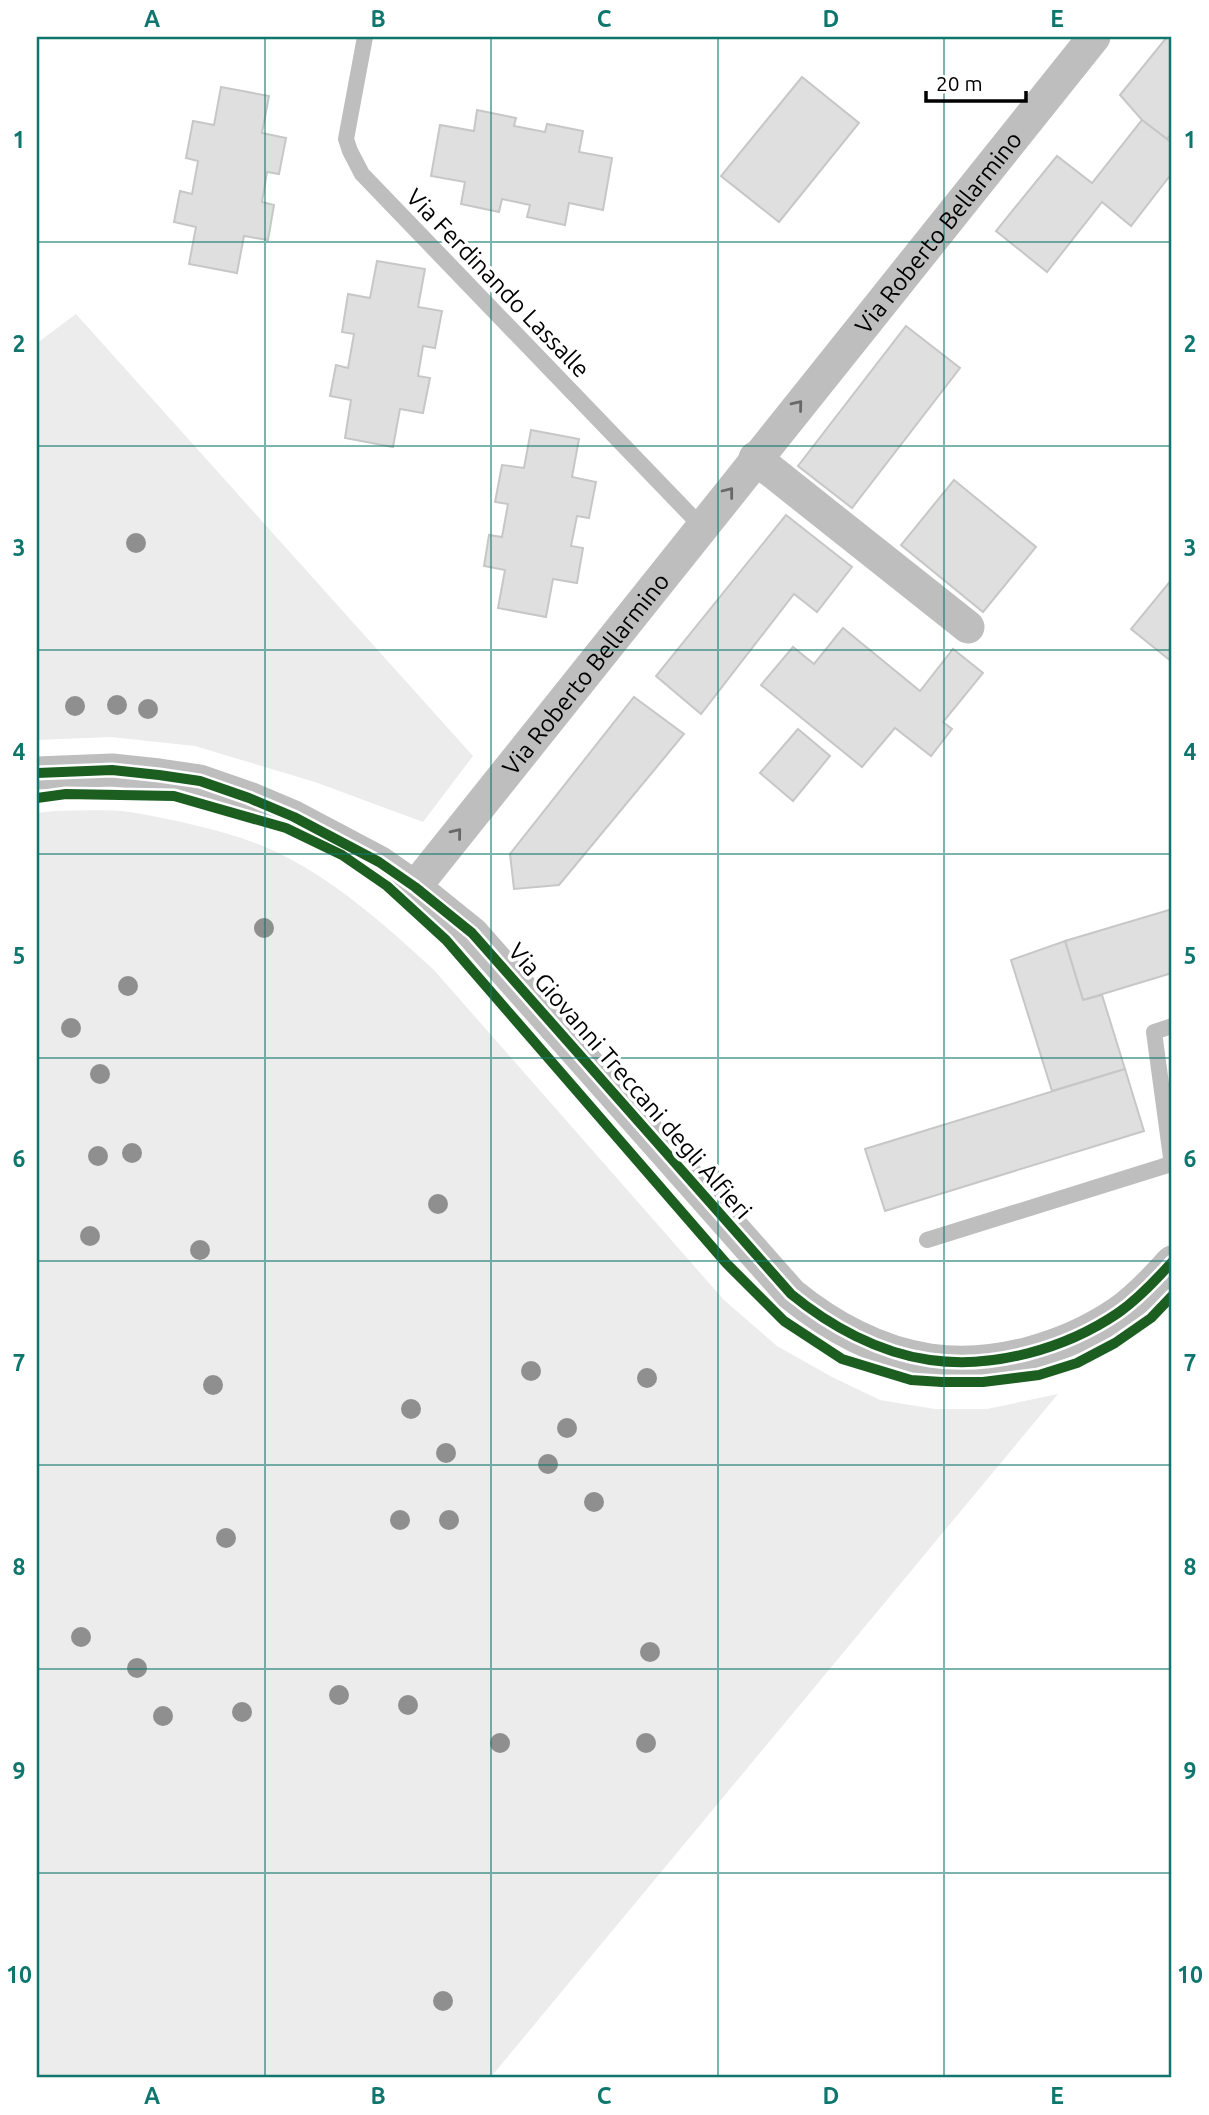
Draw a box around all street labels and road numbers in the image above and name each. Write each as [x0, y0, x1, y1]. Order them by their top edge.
street label: Via Roberto Bellarmino [849, 126, 1027, 339]
street label: Via Ferdinando Lassalle [401, 183, 595, 383]
street label: Via Roberto Bellarmino [497, 567, 674, 780]
street label: Via Giovanni Treccani degli Alfieri [503, 938, 757, 1224]

